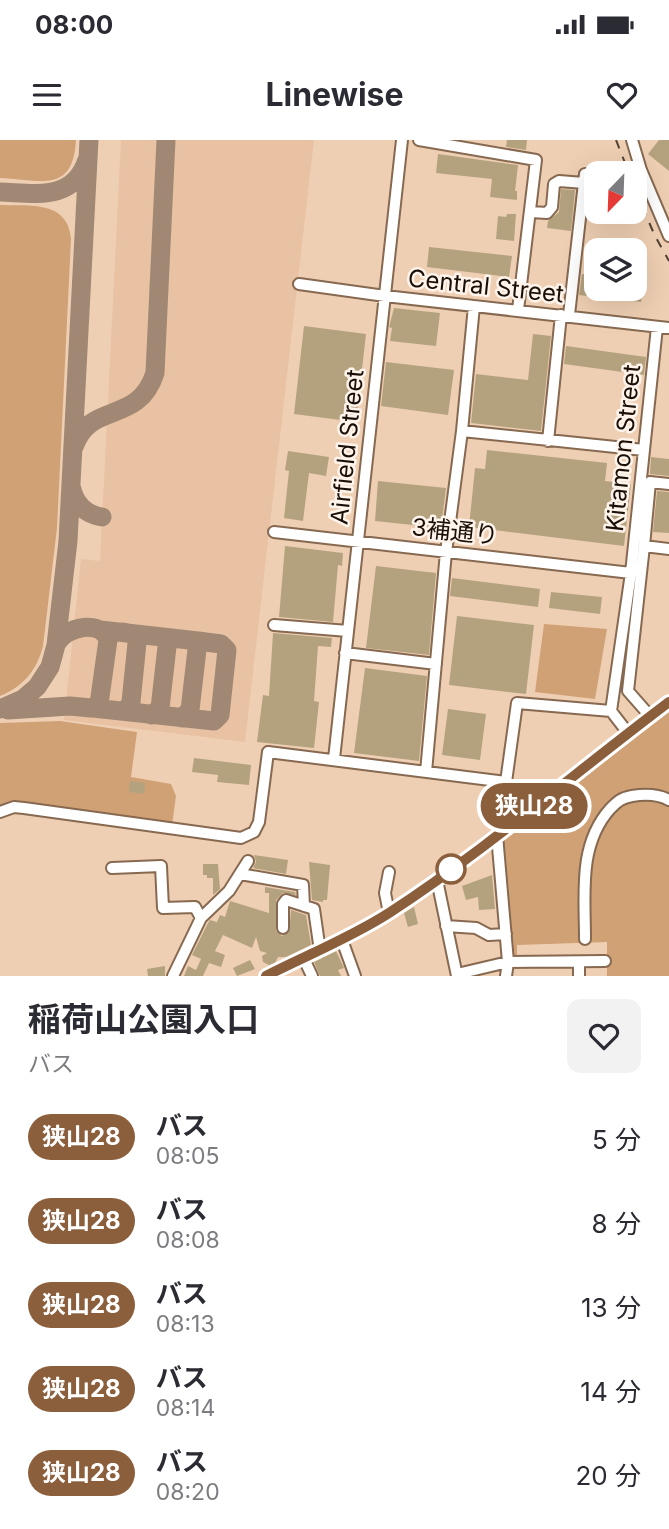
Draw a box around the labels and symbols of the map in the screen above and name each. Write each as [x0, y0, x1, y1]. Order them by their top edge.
north arrow [584, 161, 648, 224]
street label: Central Street [407, 263, 565, 309]
street label: Kitamon Street [600, 363, 646, 533]
street label: Airfield Street [324, 368, 370, 526]
street label: 3補通り [410, 512, 500, 550]
line badge: 狭山28 [485, 783, 583, 829]
unlabelled marker [436, 854, 466, 884]

